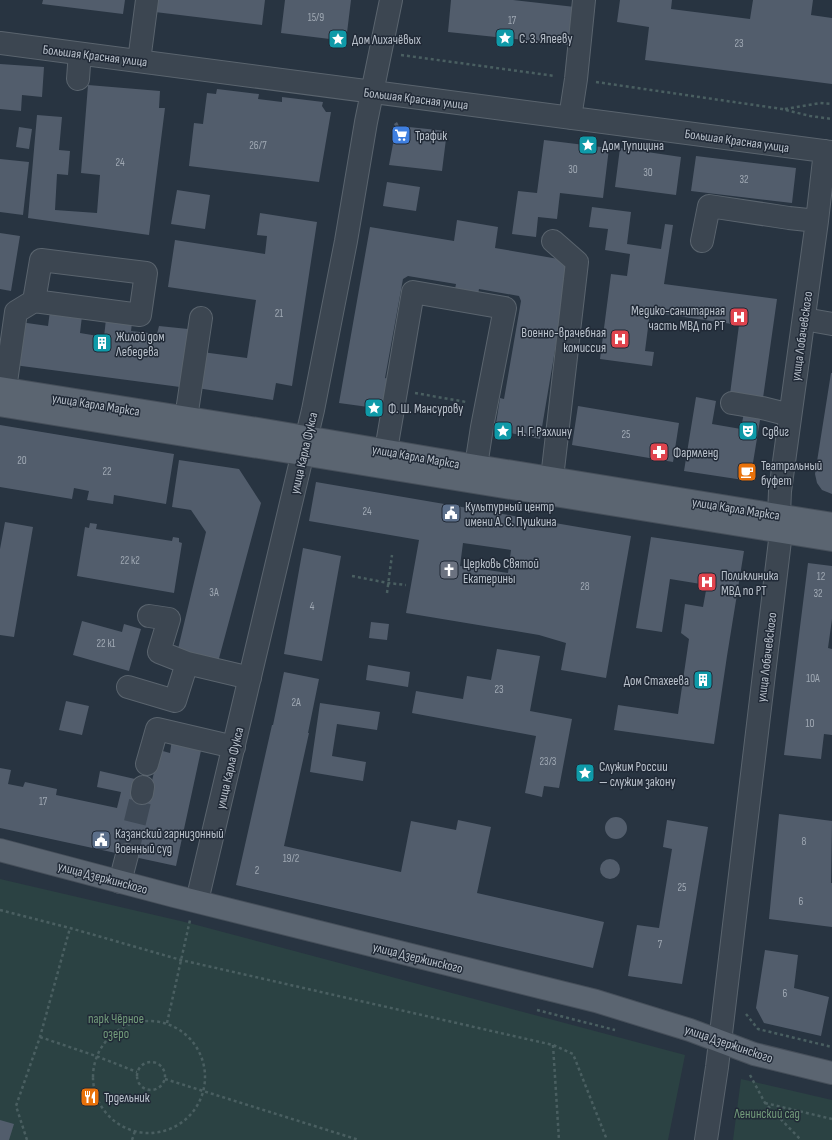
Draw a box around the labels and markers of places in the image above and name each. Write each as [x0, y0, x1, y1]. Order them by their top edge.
place icon: С. З. Япееву [494, 27, 516, 49]
place icon: Дом Лихачёвых [327, 28, 349, 50]
place label: С. З. Япееву [519, 31, 572, 47]
place label: Дом Лихачёвых [352, 32, 421, 48]
supermarket icon: Трафик [390, 124, 412, 146]
place label: Трафик [415, 128, 447, 144]
place icon: Дом Тупицина [577, 134, 599, 156]
place label: Дом Тупицина [602, 138, 664, 154]
place label: Медико-санитарная часть МВД по РТ [631, 303, 725, 334]
hospital icon: Медико-санитарная часть МВД по РТ [728, 306, 750, 328]
place label: Военно-врачебная комиссия [521, 325, 606, 356]
hospital icon: Военно-врачебная комиссия [609, 328, 631, 350]
place label: Жилой дом Лебедева [115, 329, 165, 360]
building icon: Жилой дом Лебедева [91, 332, 113, 354]
place icon: Ф. Ш. Мансурову [363, 397, 385, 419]
place label: Ф. Ш. Мансурову [388, 401, 463, 417]
place icon: Н. Г. Рахлину [492, 420, 514, 442]
theatre icon: Сдвиг [737, 420, 759, 442]
place label: Н. Г. Рахлину [517, 424, 572, 440]
place label: Сдвиг [762, 424, 789, 440]
pharmacy icon: Фармленд [648, 441, 670, 463]
place label: Фармленд [673, 445, 719, 461]
place label: Театральный буфет [761, 458, 822, 489]
cafe icon: Театральный буфет [736, 461, 758, 483]
place label: Культурный центр имени А. С. Пушкина [465, 499, 557, 530]
public building icon: Культурный центр имени А. С. Пушкина [440, 502, 462, 524]
place label: Церковь Святой Екатерины [463, 556, 539, 587]
church icon: Церковь Святой Екатерины [438, 559, 460, 581]
place label: Поликлиника МВД по РТ [721, 568, 779, 599]
hospital icon: Поликлиника МВД по РТ [696, 571, 718, 593]
building icon: Дом Стахеева [692, 669, 714, 691]
place label: Дом Стахеева [624, 673, 689, 689]
place label: Служим России — служим закону [599, 759, 675, 790]
place icon: Служим России — служим закону [574, 762, 596, 784]
place label: Казанский гарнизонный военный суд [115, 826, 224, 857]
public building icon: Казанский гарнизонный военный суд [90, 829, 112, 851]
restaurant icon: Трдельник [79, 1086, 101, 1108]
place label: Трдельник [104, 1090, 150, 1106]

